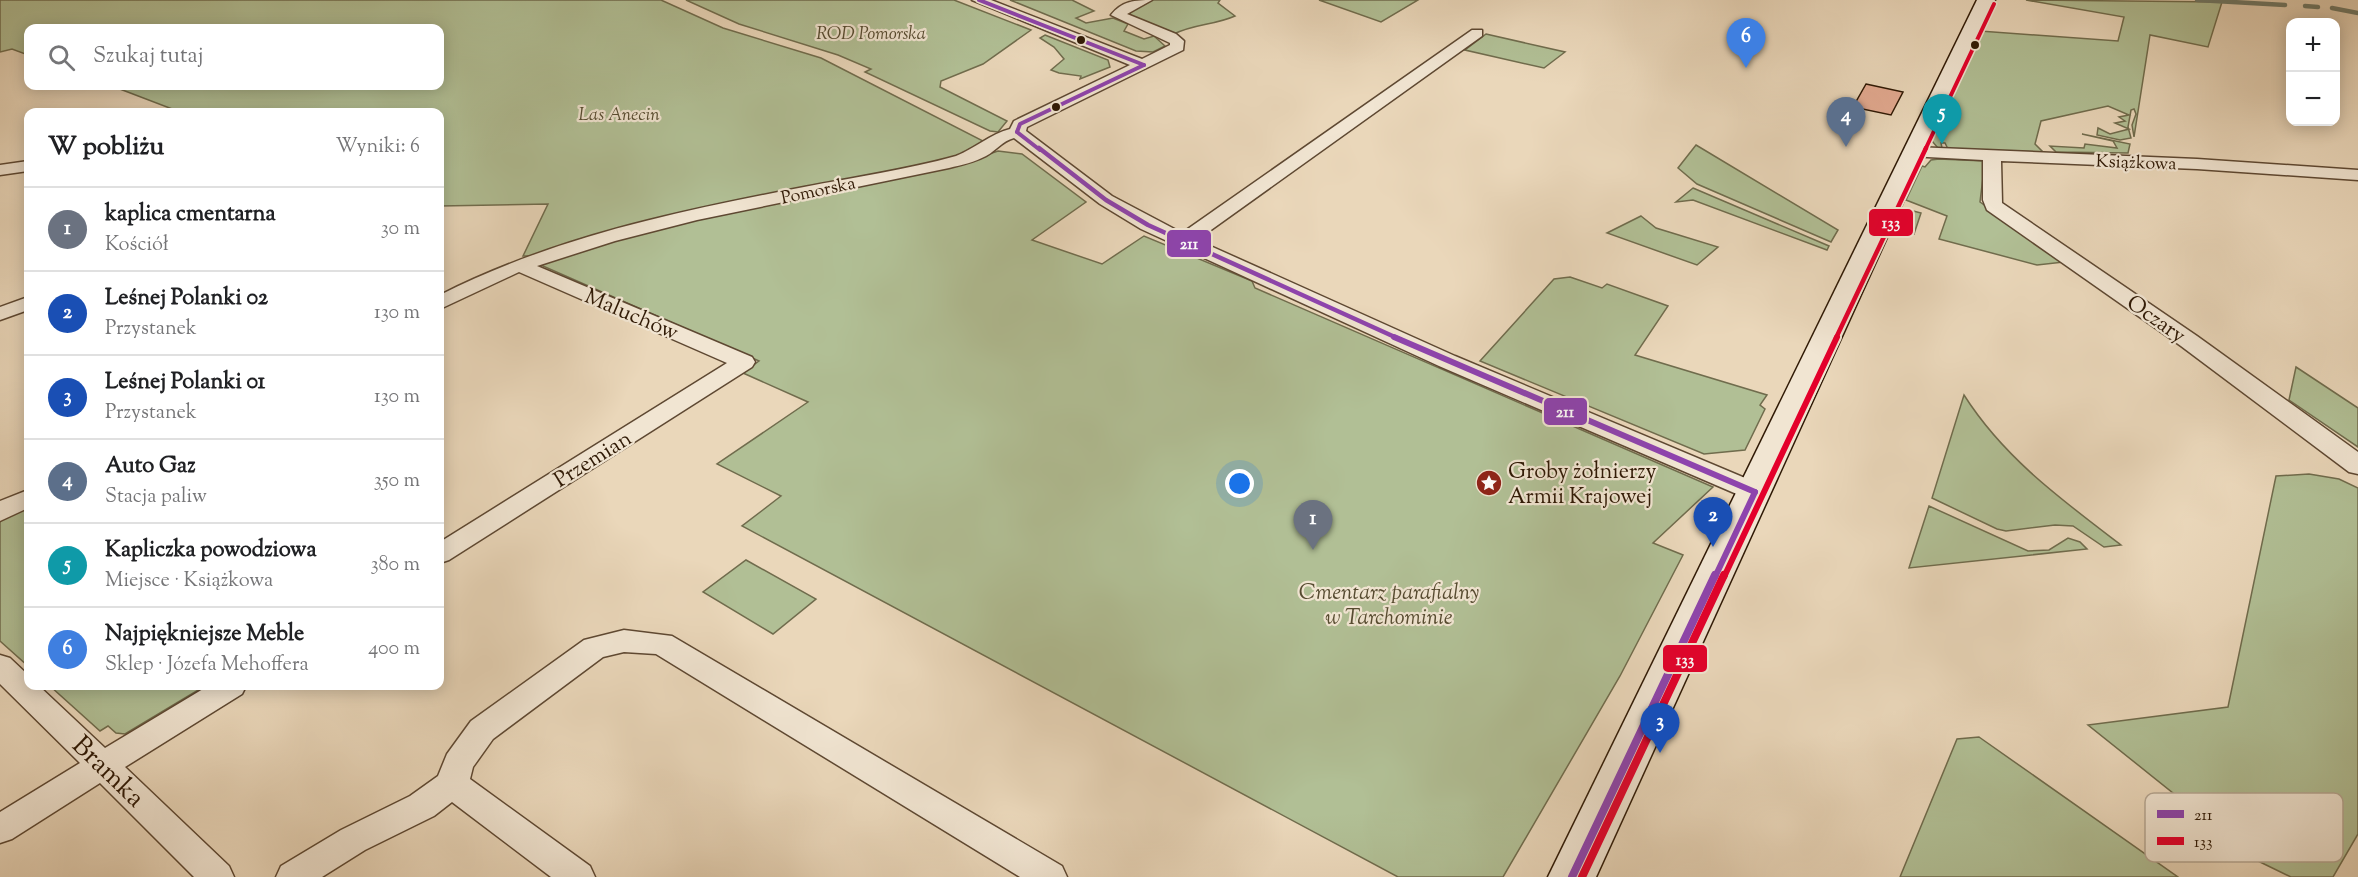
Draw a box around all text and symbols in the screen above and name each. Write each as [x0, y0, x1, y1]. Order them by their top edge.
map controls [2286, 18, 2340, 126]
button: + [2286, 18, 2340, 72]
pin: 6 [1726, 19, 1766, 68]
park label: ROD Pomorska [816, 22, 926, 48]
search box [24, 24, 444, 90]
unlabelled marker [1075, 34, 1087, 46]
unlabelled marker [1969, 39, 1981, 51]
icon: search [45, 41, 78, 74]
text: Szukaj tutaj [93, 41, 204, 73]
button: − [2286, 72, 2340, 126]
pin: 5 [1922, 94, 1962, 144]
pin: 4 [1826, 98, 1866, 147]
unlabelled marker [1050, 101, 1062, 113]
park label: Las Anecin [578, 103, 660, 129]
text: W pobliżu [48, 129, 164, 166]
text: Wyniki: 6 [336, 133, 420, 162]
street label: Książkowa [2095, 150, 2177, 178]
street label: Pomorska [779, 171, 858, 213]
text: kaplica cmentarna [105, 199, 276, 231]
line badge: 133 [1868, 208, 1914, 237]
text: 133 [1882, 213, 1901, 236]
text: 1 [64, 215, 71, 244]
text: 30 m [381, 215, 420, 244]
line badge: 211 [1166, 229, 1212, 258]
text: Kościół [105, 231, 169, 260]
text: 211 [1180, 234, 1199, 257]
street label: Maluchów [579, 282, 683, 350]
text: Leśnej Polanki 02 [105, 283, 268, 315]
street label: Oczary [2119, 288, 2192, 353]
text: 2 [63, 299, 72, 328]
text: 130 m [374, 299, 420, 328]
text: Przystanek [105, 315, 197, 344]
text: Leśnej Polanki 01 [105, 367, 265, 399]
text: 3 [63, 383, 72, 412]
text: 130 m [374, 383, 420, 412]
line badge: 211 [1543, 397, 1588, 426]
text: Przystanek [105, 399, 197, 428]
text: 211 [1556, 402, 1575, 425]
street label: Przemian [548, 424, 639, 497]
text: Auto Gaz [105, 451, 196, 483]
place label: Groby żołnierzy Armii Krajowej [1508, 457, 1657, 514]
text: 4 [62, 467, 73, 496]
text: 350 m [374, 467, 420, 496]
place icon: Groby żołnierzy Armii Krajowej [1474, 468, 1504, 498]
your location [1225, 469, 1254, 498]
text: Stacja paliw [105, 483, 207, 512]
pin: 2 [1694, 498, 1732, 547]
pin: 1 [1294, 500, 1332, 550]
text: Kapliczka powodziowa [105, 535, 317, 567]
text: 5 [64, 551, 71, 580]
text: 380 m [371, 551, 420, 580]
text: Miejsce · Książkowa [105, 567, 273, 596]
park label: Cmentarz parafialny w Tarchominie [1299, 578, 1479, 635]
text: Najpiękniejsze Meble [105, 619, 304, 651]
text: 6 [63, 635, 72, 664]
text: 400 m [368, 635, 420, 664]
line badge: 133 [1662, 644, 1708, 673]
text: 133 [1676, 650, 1695, 673]
text: Sklep · Józefa Mehoffera [105, 651, 309, 680]
pin: 3 [1640, 704, 1680, 753]
street label: Bramka [62, 728, 153, 818]
legend [2145, 793, 2343, 862]
text: 211 [2194, 805, 2213, 828]
text: 133 [2194, 832, 2212, 855]

